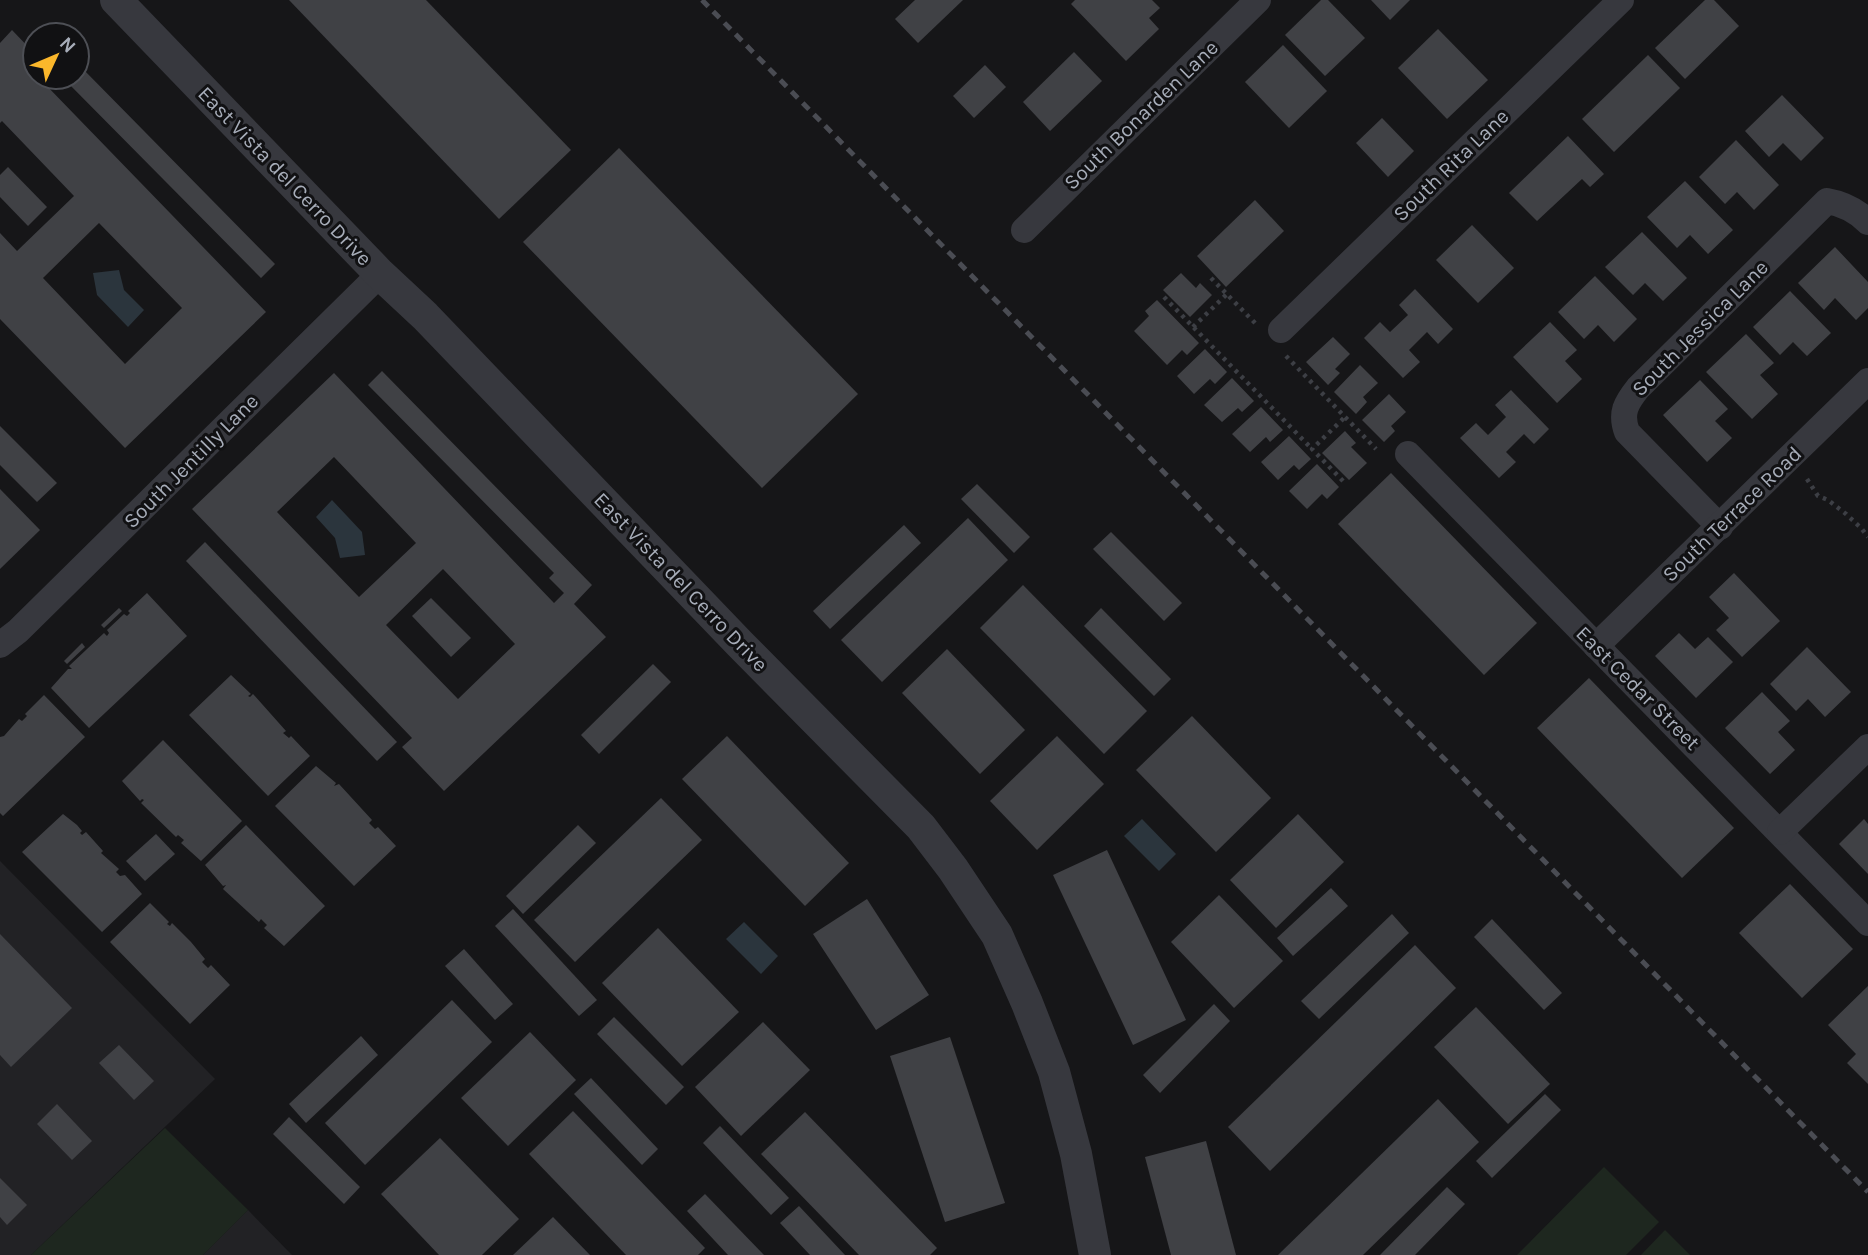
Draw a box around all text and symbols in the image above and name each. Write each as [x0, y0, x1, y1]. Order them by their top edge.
north arrow [21, 21, 91, 91]
text: N [55, 32, 80, 57]
street label: South Bonarden Lane [1059, 35, 1223, 195]
street label: East Vista del Cerro Drive [193, 82, 377, 270]
street label: South Rita Lane [1388, 104, 1514, 226]
street label: South Jessica Lane [1627, 255, 1773, 401]
street label: South Jentilly Lane [119, 389, 263, 533]
street label: South Terrace Road [1658, 442, 1806, 586]
street label: East Vista del Cerro Drive [589, 488, 773, 676]
street label: East Cedar Street [1571, 621, 1705, 755]

